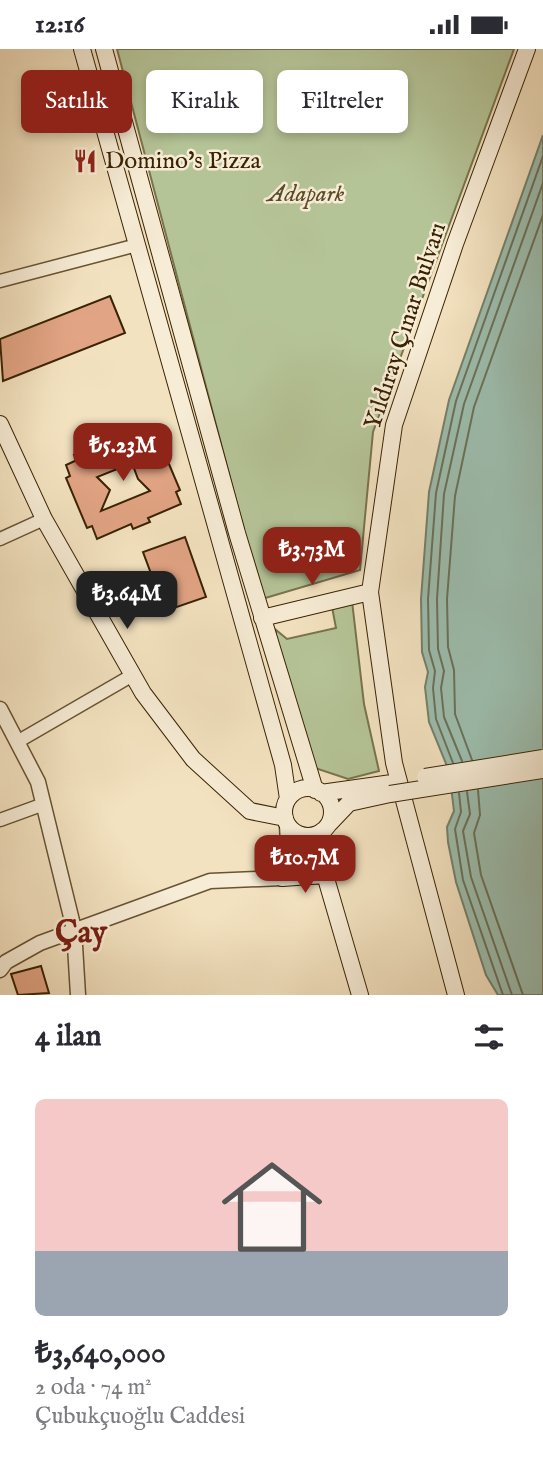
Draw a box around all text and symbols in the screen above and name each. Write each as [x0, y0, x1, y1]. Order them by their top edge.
text: 12:16 [35, 8, 84, 41]
chip: Satılık [21, 70, 132, 133]
chip: Kiralık [146, 70, 263, 133]
chip: Filtreler [277, 70, 408, 133]
place label: Domino's Pizza [105, 146, 262, 177]
restaurant icon: Domino's Pizza [71, 147, 99, 175]
park label: Adapark [265, 179, 345, 210]
street label: Yıldıray Çınar Bulvarı [358, 218, 454, 434]
pin: ₺5.23M [66, 423, 180, 483]
text: ₺5.23M [89, 431, 157, 460]
pin: ₺3.73M [255, 527, 369, 587]
text: ₺3.73M [279, 535, 345, 564]
pin: ₺3.64M [70, 571, 184, 631]
text: ₺3.64M [92, 579, 162, 608]
pin: ₺10.7M [248, 835, 362, 895]
text: ₺10.7M [270, 843, 340, 872]
district label: Çay [55, 913, 108, 954]
text: 4 ilan [35, 1018, 101, 1056]
icon: filters [470, 1018, 508, 1056]
icon: home [209, 1144, 335, 1270]
text: ₺3,640,000 [35, 1335, 166, 1373]
text: 2 oda · 74 m² [35, 1373, 152, 1402]
text: Çubukçuoğlu Caddesi [35, 1402, 245, 1431]

